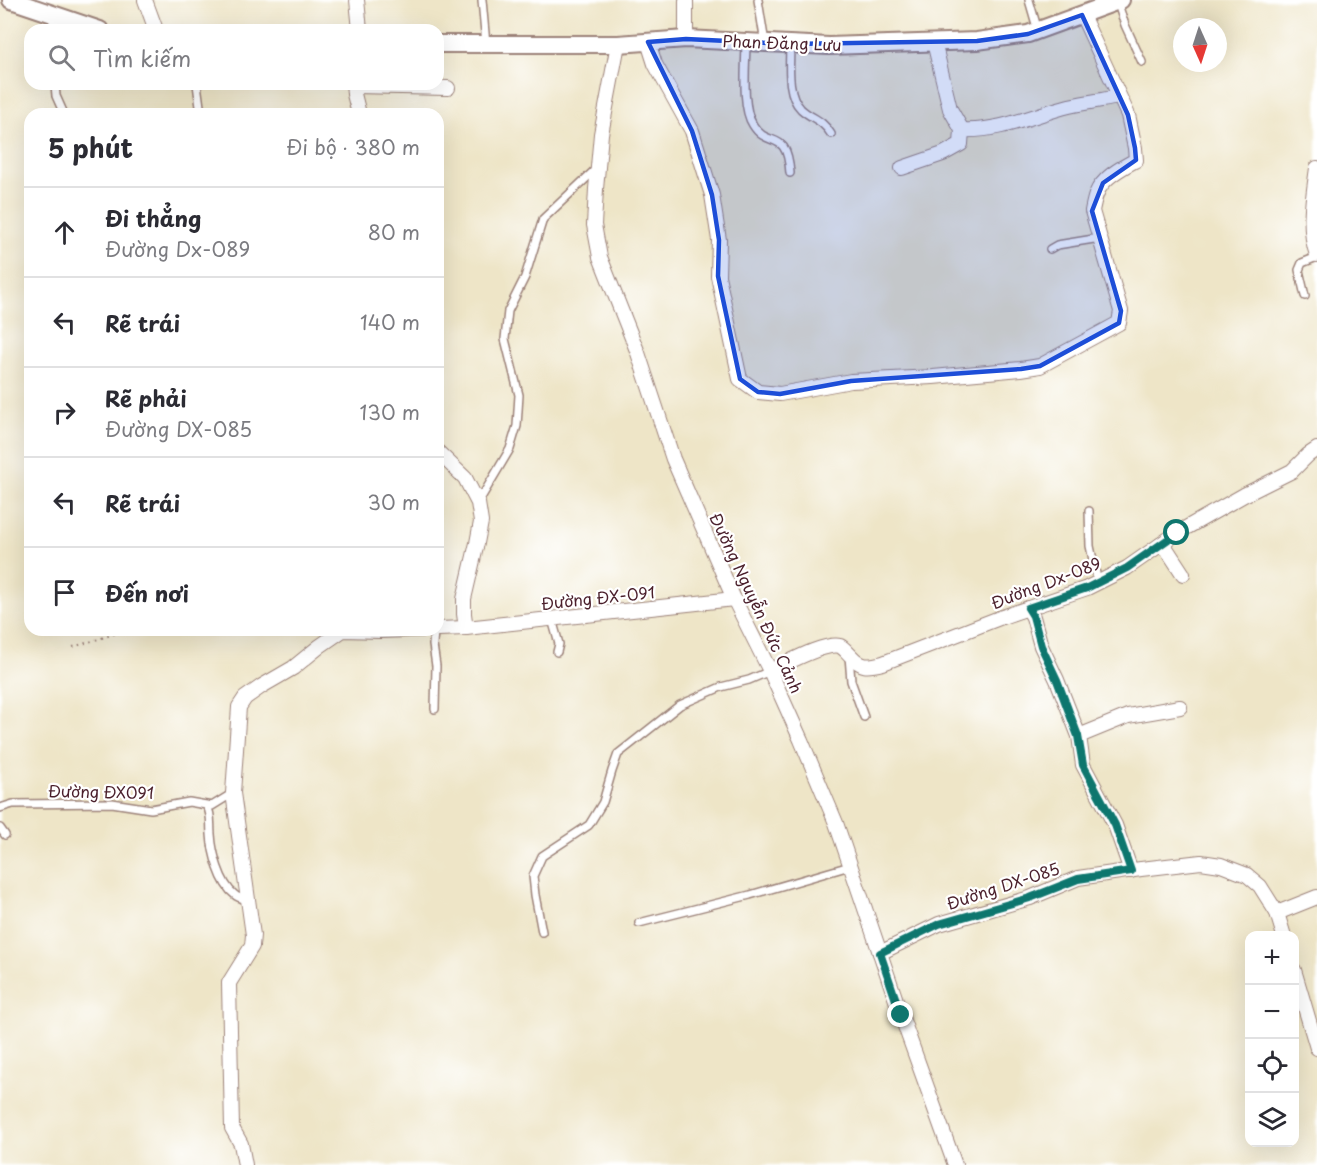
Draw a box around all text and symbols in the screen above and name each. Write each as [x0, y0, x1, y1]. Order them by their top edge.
north arrow [1173, 18, 1227, 72]
search box [24, 24, 444, 90]
street label: Phan Đăng Lưu [722, 28, 842, 56]
icon: search [45, 41, 78, 74]
text: Tìm kiếm [93, 41, 191, 74]
text: 5 phút [48, 128, 133, 167]
text: Đi bộ · 380 m [286, 132, 420, 162]
text: Đi thẳng [105, 201, 201, 234]
icon: ahead [48, 216, 81, 249]
text: 80 m [368, 217, 420, 247]
text: Đường Dx-089 [105, 234, 250, 264]
icon: left [48, 306, 81, 339]
text: Rẽ trái [105, 306, 180, 339]
text: 140 m [360, 307, 420, 337]
text: Rẽ phải [105, 381, 187, 414]
icon: right [48, 396, 81, 429]
text: 130 m [360, 397, 420, 427]
text: Đường DX-085 [105, 414, 252, 444]
icon: left [48, 486, 81, 519]
text: Rẽ trái [105, 486, 180, 519]
text: 30 m [367, 487, 420, 517]
street label: Đường Nguyễn Đức Cảnh [705, 508, 809, 697]
route start [1163, 519, 1189, 545]
street label: Đường Dx-089 [987, 550, 1104, 614]
icon: arrive [48, 576, 81, 609]
text: Đến nơi [105, 576, 189, 609]
street label: Đường ĐX-091 [540, 579, 656, 615]
street label: Đường ĐX091 [48, 778, 154, 804]
street label: Đường DX-085 [943, 855, 1062, 915]
map controls [1245, 931, 1299, 1147]
button: + [1245, 931, 1299, 985]
button: − [1245, 985, 1299, 1039]
route end [887, 1001, 913, 1027]
button: locate [1245, 1039, 1299, 1093]
button: layers [1245, 1093, 1299, 1147]

